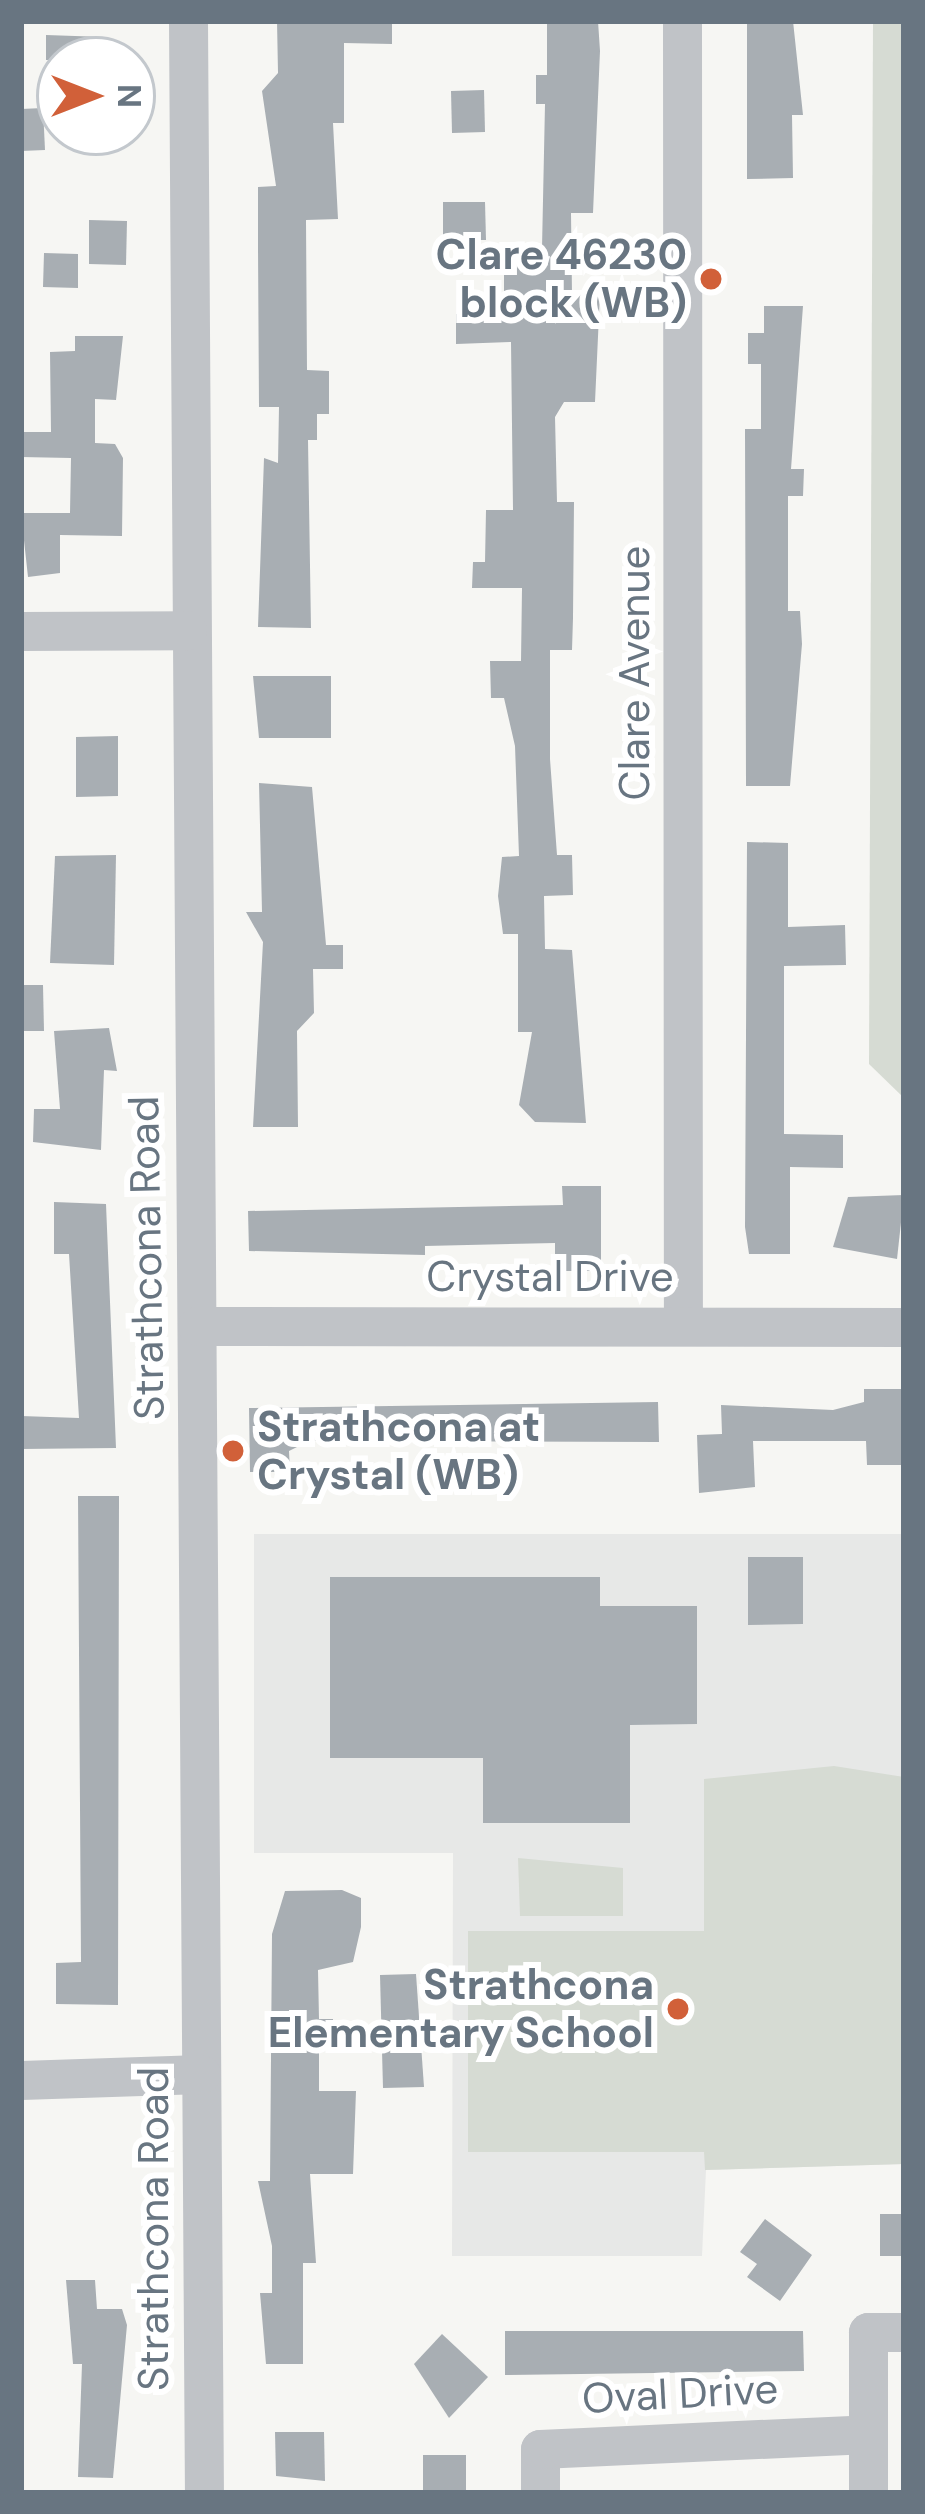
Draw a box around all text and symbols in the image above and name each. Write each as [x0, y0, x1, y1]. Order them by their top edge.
north arrow [36, 36, 156, 156]
text: N [108, 84, 151, 108]
place label: Clare 46230 block (WB) [436, 230, 687, 328]
marker: Clare 46230 block (WB) [698, 266, 724, 292]
street label: Clare Avenue [610, 546, 660, 800]
street label: Strathcona Road [119, 1096, 175, 1420]
street label: Crystal Drive [426, 1252, 674, 1302]
place label: Strathcona at Crystal (WB) [257, 1402, 540, 1500]
marker: Strathcona at Crystal (WB) [220, 1438, 246, 1464]
place label: Strathcona Elementary School [268, 1960, 654, 2058]
marker: Strathcona Elementary School [665, 1996, 691, 2022]
street label: Strathcona Road [129, 2067, 179, 2391]
street label: Oval Drive [581, 2364, 779, 2424]

